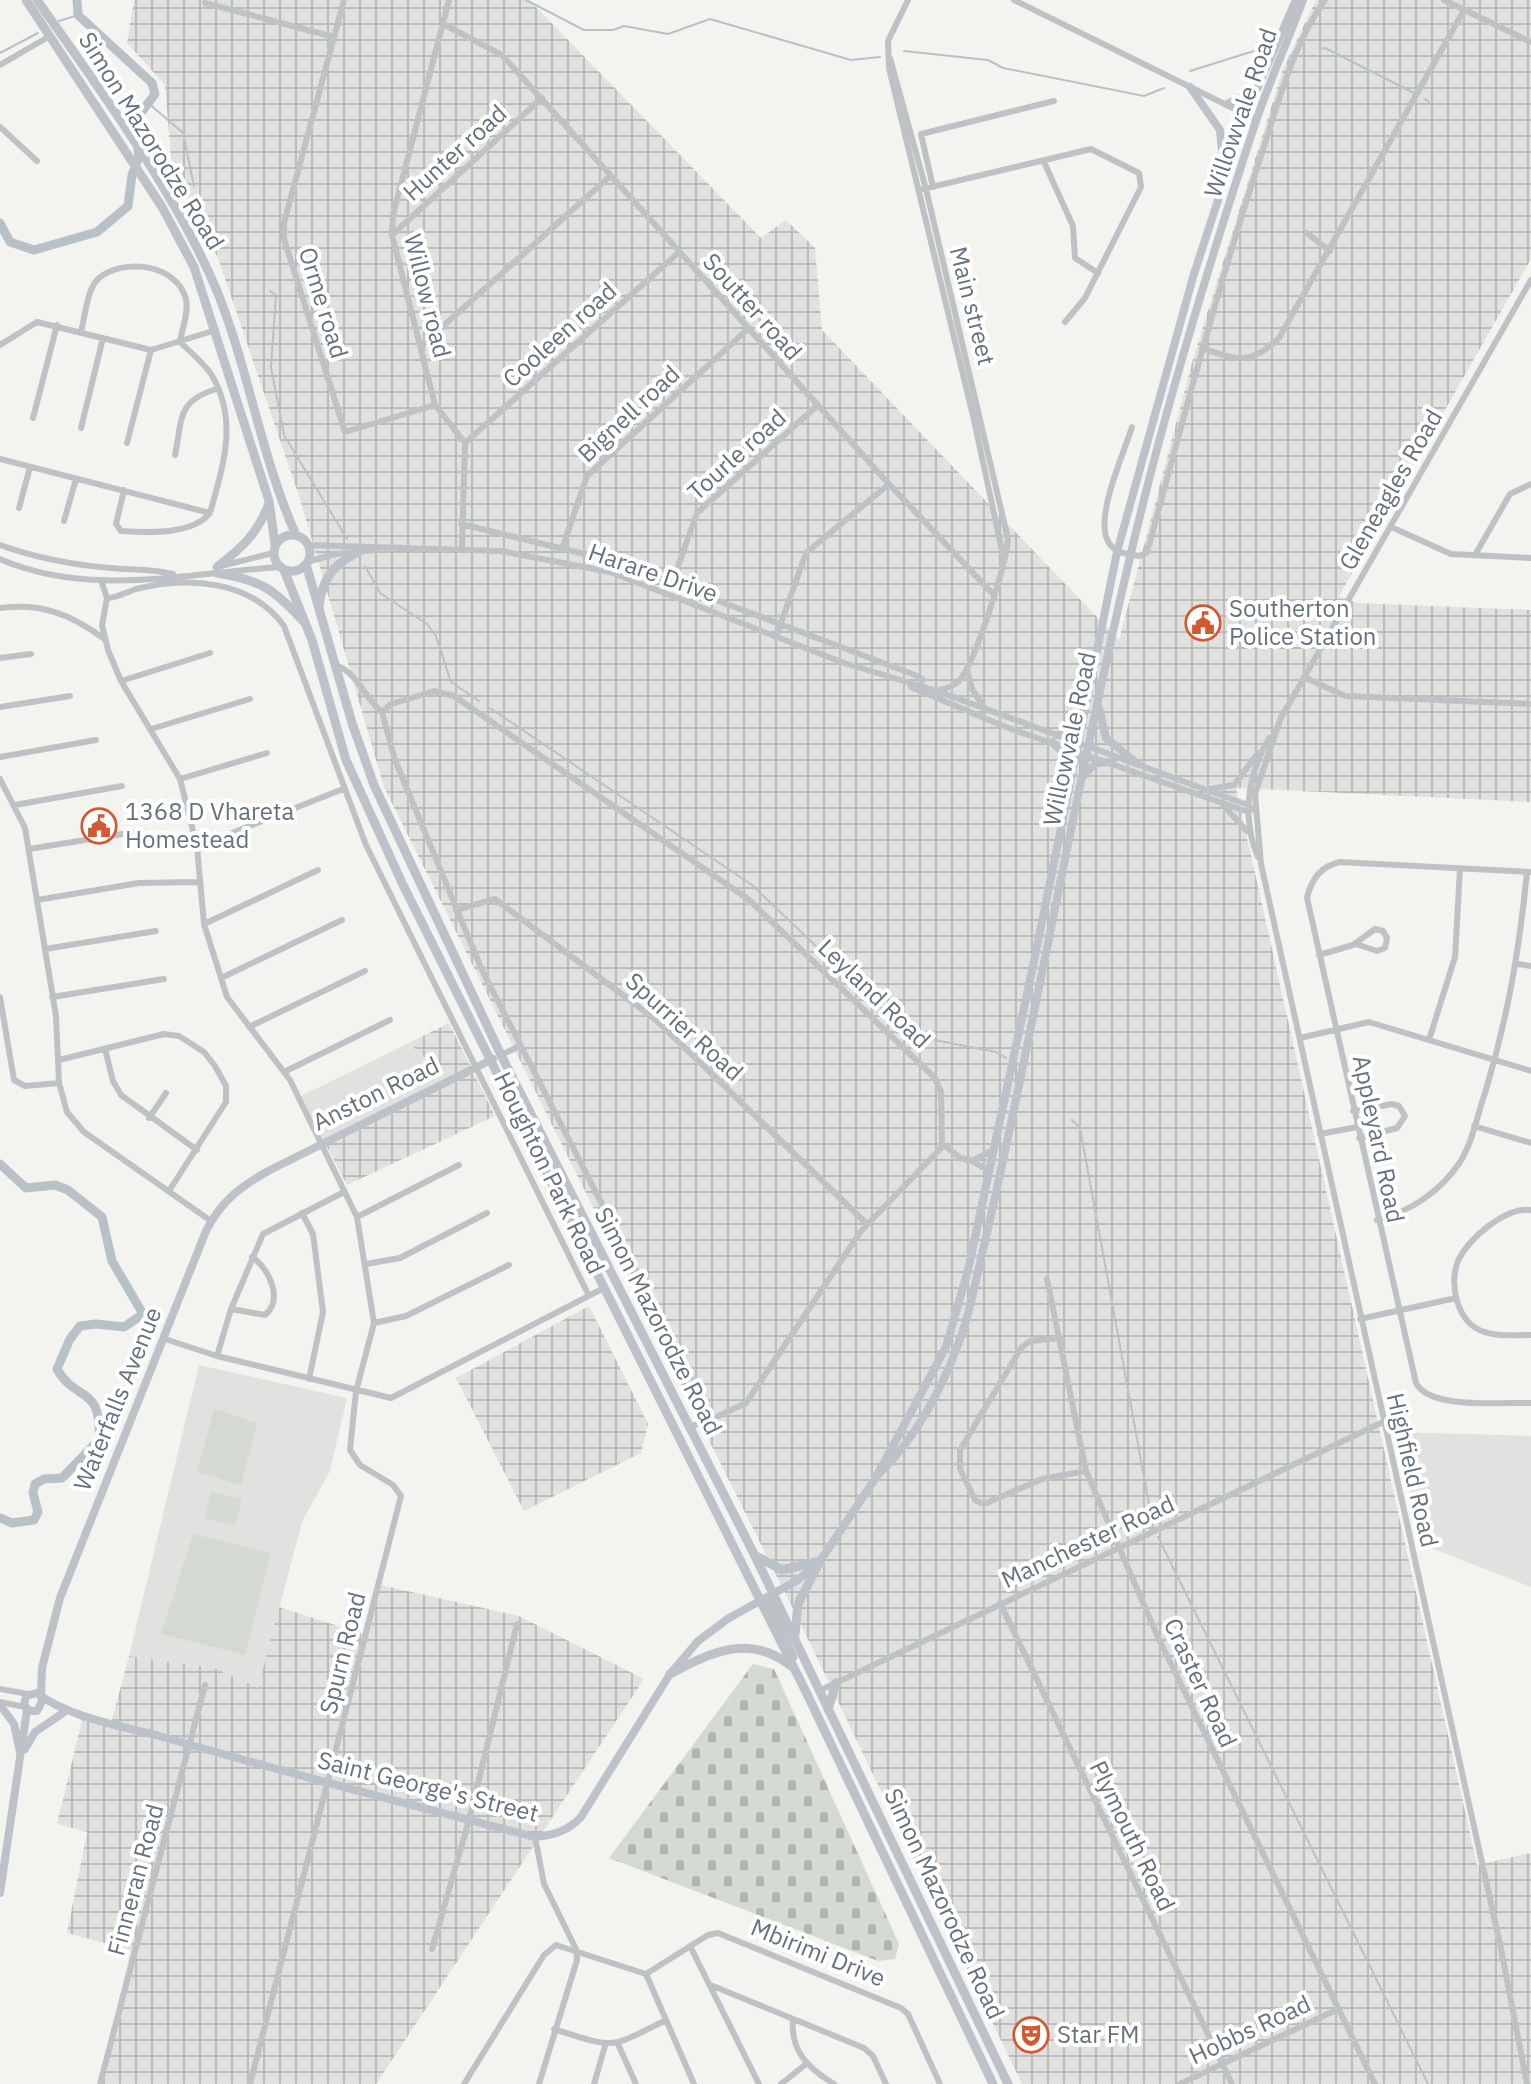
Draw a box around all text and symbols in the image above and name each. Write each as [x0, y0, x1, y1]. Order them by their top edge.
street label: Willowvale Road [1196, 24, 1284, 202]
street label: Simon Mazorodze Road [72, 25, 232, 255]
street label: Hunter road [396, 97, 513, 207]
street label: Willow road [397, 230, 459, 361]
street label: Orme road [292, 243, 356, 362]
street label: Main street [943, 243, 1003, 368]
street label: Soutter road [696, 246, 809, 367]
street label: Cooleen road [496, 275, 623, 394]
street label: Bignell road [570, 358, 686, 469]
street label: Tourle road [680, 401, 792, 507]
street label: Gleneagles Road [1331, 403, 1449, 576]
street label: Harare Drive [585, 535, 722, 609]
place label: Southerton Police Station [1229, 592, 1376, 652]
public building icon: Southerton Police Station [1184, 604, 1222, 642]
street label: Willowvale Road [1035, 649, 1103, 829]
place label: 1368 D Vhareta Homestead [125, 795, 294, 855]
public building icon: 1368 D Vhareta Homestead [80, 807, 118, 845]
street label: Leyland Road [812, 932, 938, 1055]
street label: Spurrier Road [619, 965, 750, 1088]
street label: Anston Road [307, 1049, 444, 1137]
street label: Appleyard Road [1346, 1052, 1412, 1226]
street label: Houghton Park Road [487, 1066, 613, 1279]
street label: Simon Mazorodze Road [588, 1201, 730, 1440]
street label: Waterfalls Avenue [66, 1302, 169, 1495]
street label: Highfield Road [1380, 1390, 1446, 1550]
street label: Manchester Road [996, 1487, 1179, 1595]
street label: Spurn Road [311, 1588, 373, 1717]
street label: Craster Road [1157, 1613, 1245, 1752]
street label: Saint George's Street [315, 1743, 542, 1829]
street label: Plymouth Road [1083, 1755, 1183, 1916]
street label: Simon Mazorodze Road [877, 1783, 1012, 2024]
street label: Finneran Road [99, 1800, 171, 1959]
street label: Mbirimi Drive [746, 1911, 890, 1994]
street label: Hobbs Road [1184, 1987, 1316, 2071]
theatre icon: Star FM [1012, 2016, 1050, 2054]
place label: Star FM [1057, 2018, 1140, 2050]

